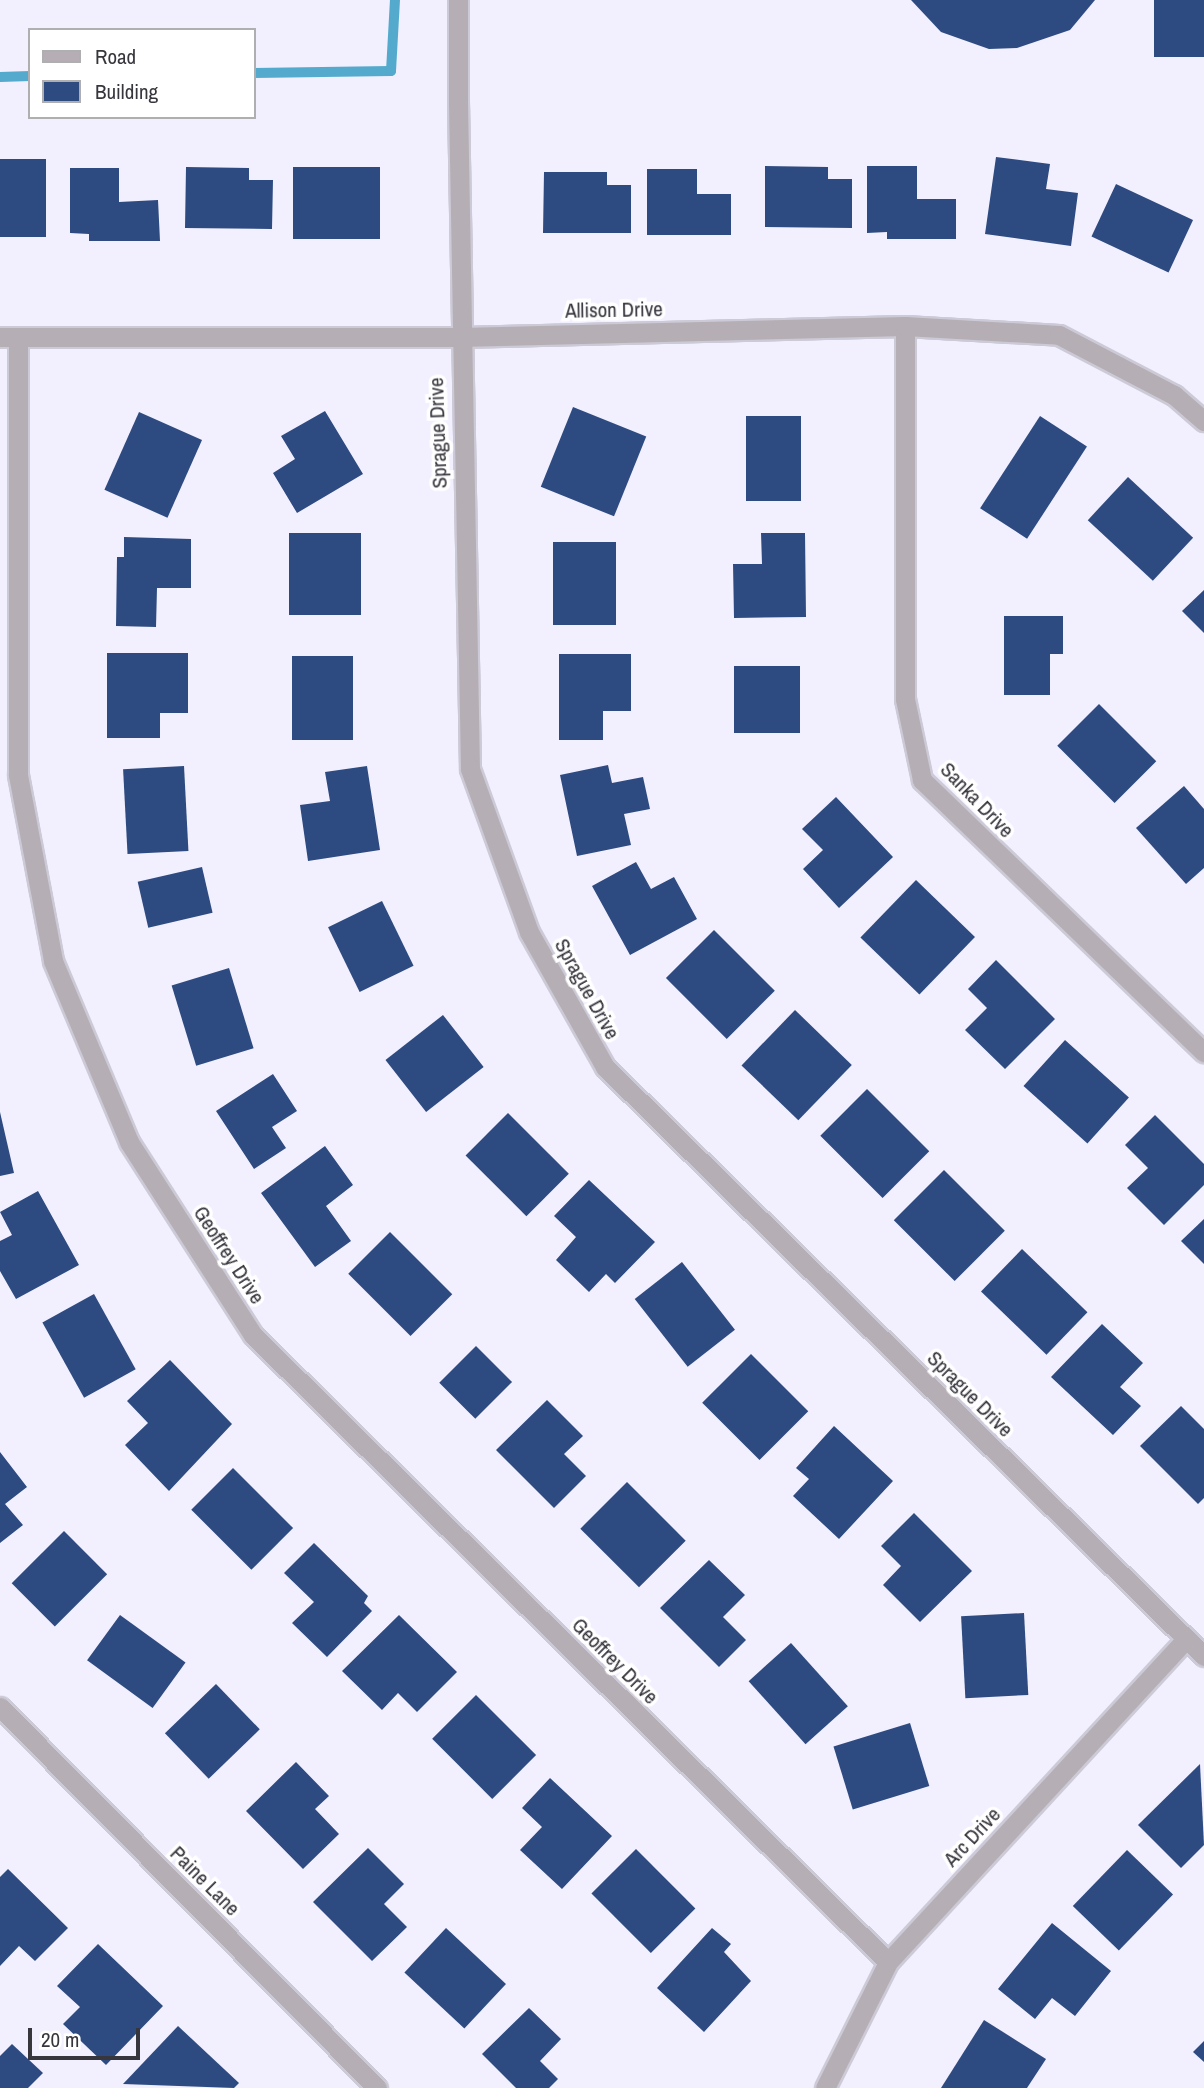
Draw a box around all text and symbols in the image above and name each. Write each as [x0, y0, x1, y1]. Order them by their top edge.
legend [28, 28, 256, 119]
text: Road [95, 42, 136, 71]
text: Building [95, 77, 158, 106]
street label: Allison Drive [565, 297, 663, 323]
street label: Sprague Drive [423, 377, 453, 489]
street label: Sanka Drive [935, 757, 1019, 843]
street label: Sprague Drive [549, 934, 625, 1044]
street label: Geoffrey Drive [188, 1201, 270, 1309]
street label: Sprague Drive [922, 1346, 1018, 1442]
street label: Geoffrey Drive [567, 1613, 663, 1709]
street label: Arc Drive [938, 1802, 1006, 1872]
street label: Paine Lane [165, 1841, 245, 1921]
scale bar [32, 2014, 144, 2058]
text: 20 m [41, 2025, 79, 2054]

